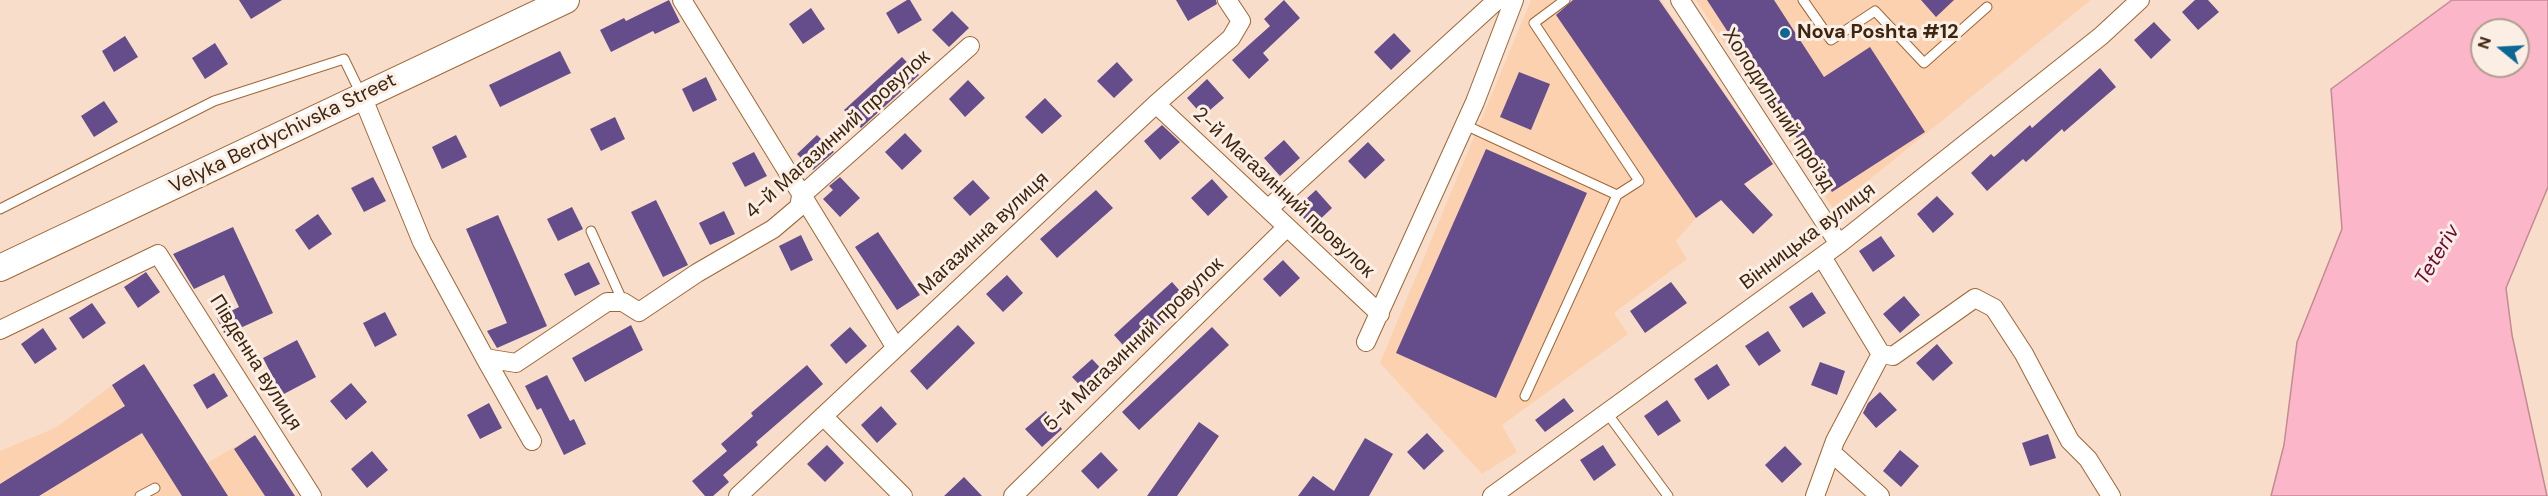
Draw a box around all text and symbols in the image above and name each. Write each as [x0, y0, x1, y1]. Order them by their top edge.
north arrow [2470, 18, 2530, 78]
place label: Nova Poshta #12 [1797, 21, 1958, 45]
street label: Холодильний проїзд [1716, 24, 1840, 196]
marker: Nova Poshta #12 [1778, 26, 1792, 40]
text: N [2473, 34, 2496, 52]
street label: 4-й Магазинний провулок [741, 46, 935, 224]
street label: Velyka Berdychivska Street [166, 69, 400, 199]
street label: 2-й Магазинний провулок [1187, 103, 1379, 283]
street label: Магазинна вулиця [914, 167, 1054, 301]
street label: Вінницька вулиця [1736, 178, 1880, 296]
water label: Teteriv [2410, 220, 2466, 290]
street label: 5-й Магазинний провулок [1039, 253, 1229, 437]
street label: Південна вулиця [204, 291, 306, 435]

